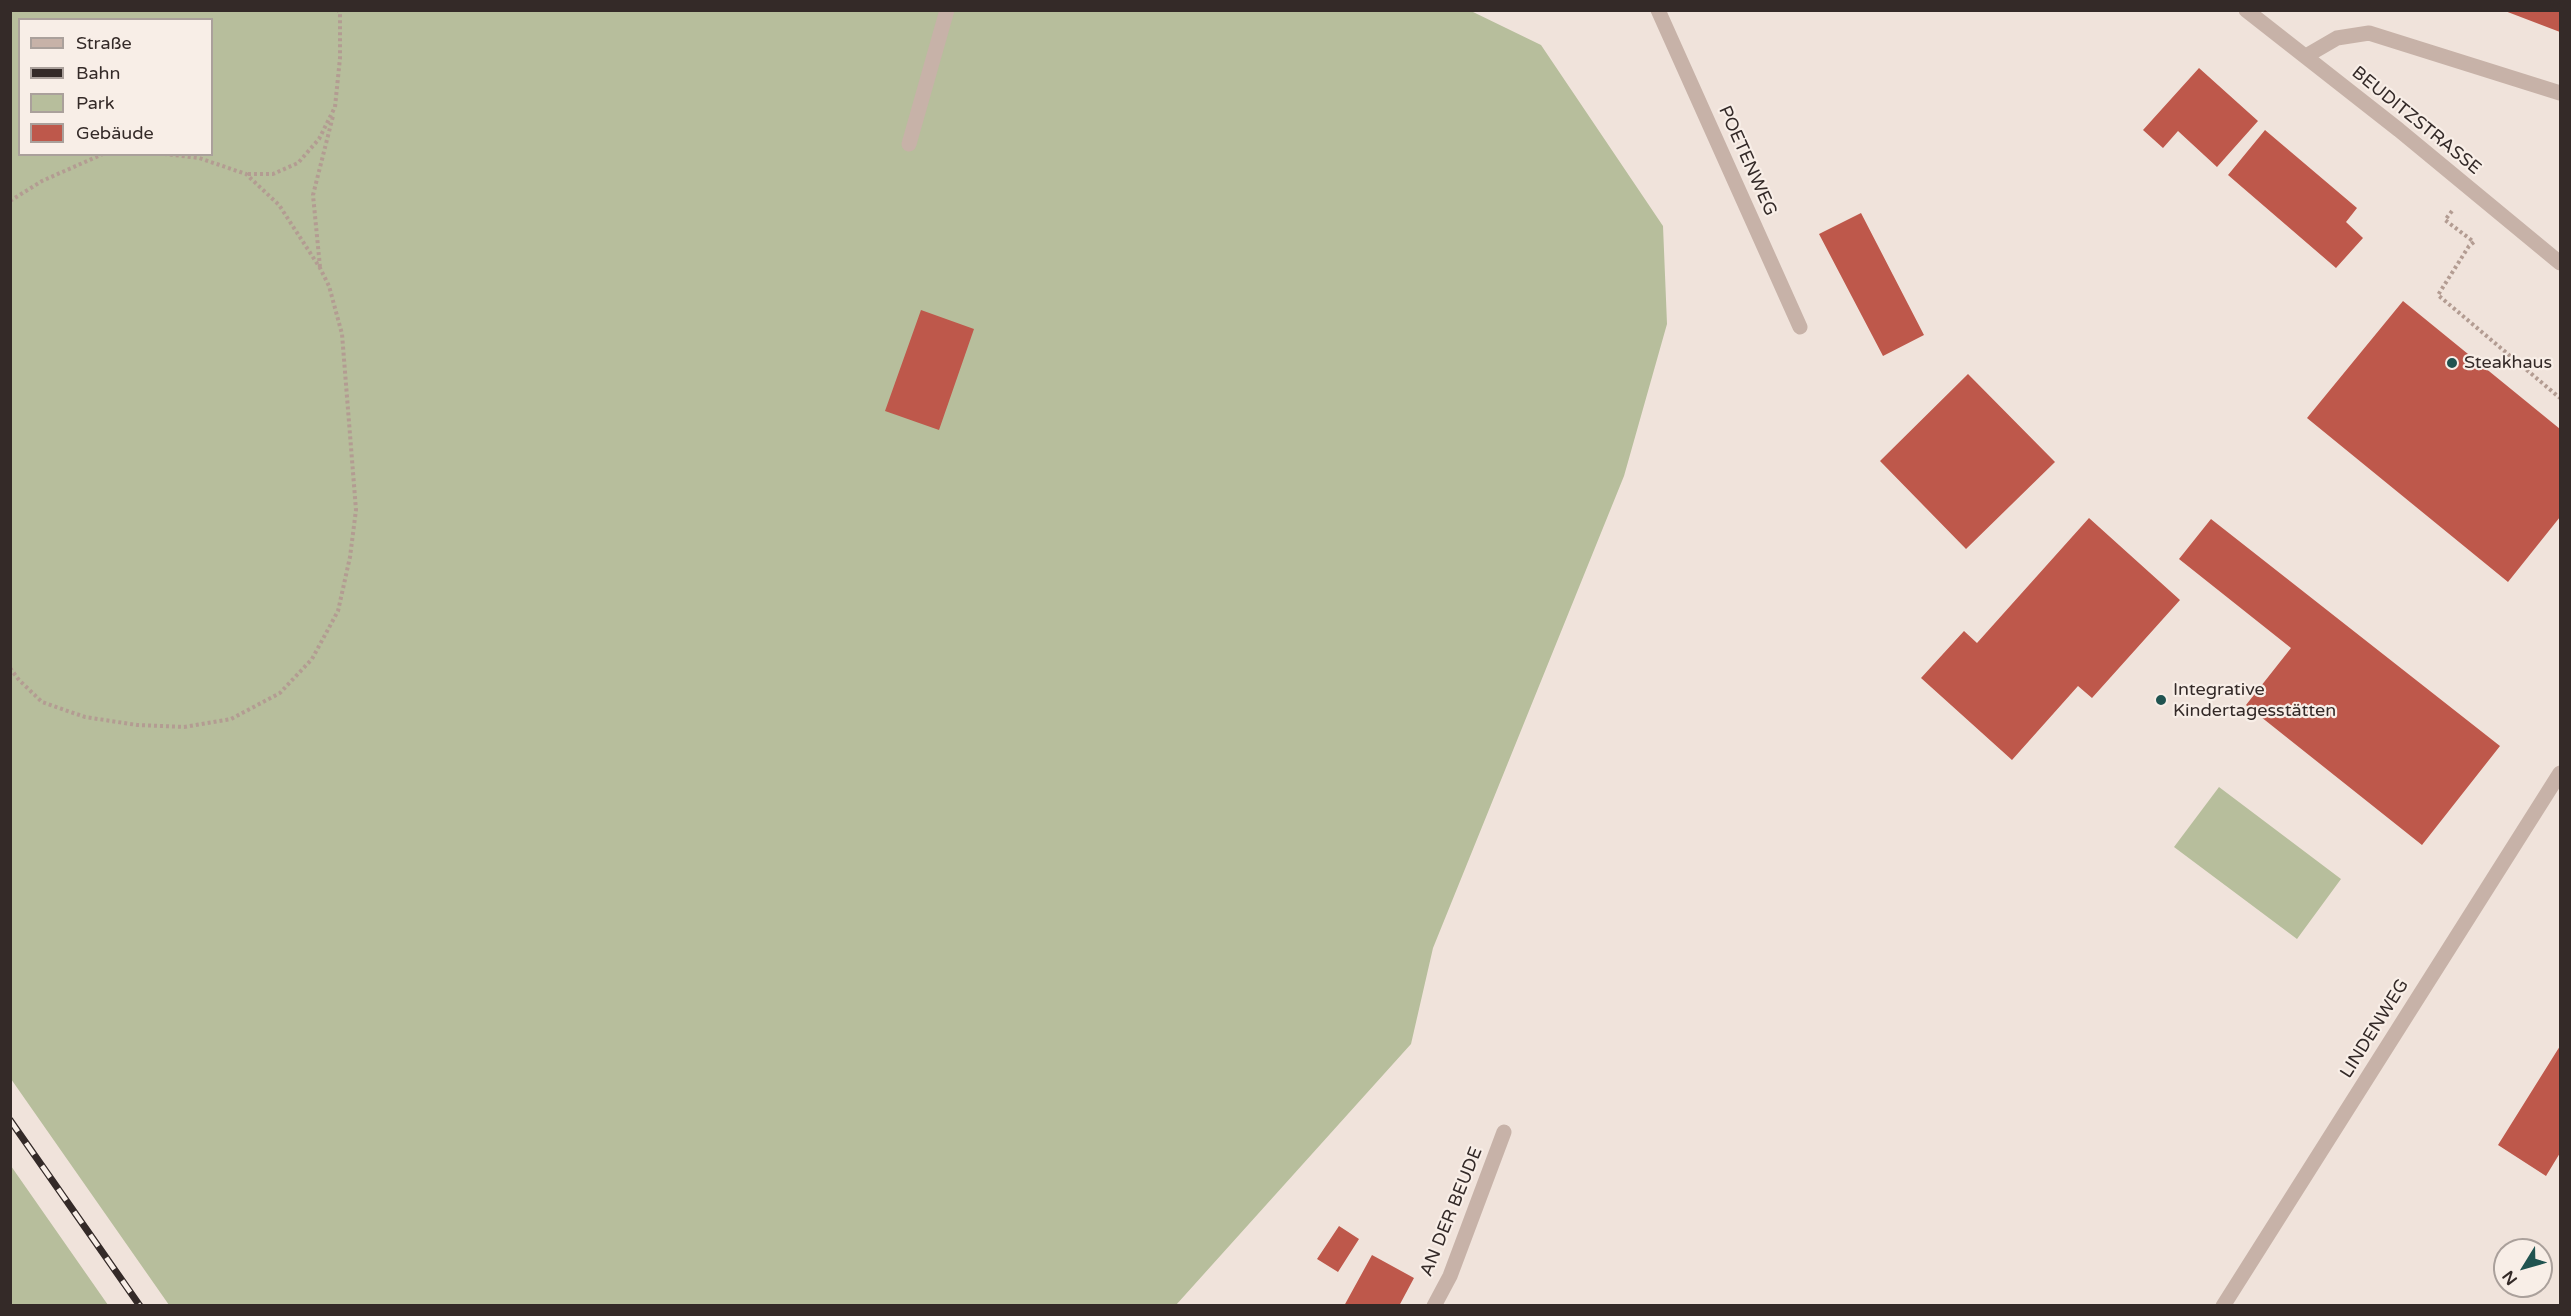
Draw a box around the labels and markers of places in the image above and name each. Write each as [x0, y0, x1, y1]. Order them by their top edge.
place label: Steakhaus [2464, 352, 2552, 374]
marker: Steakhaus [2445, 356, 2459, 370]
place label: Integrative Kindertagesstätten [2173, 679, 2336, 722]
marker: Integrative Kindertagesstätten [2154, 693, 2168, 707]

